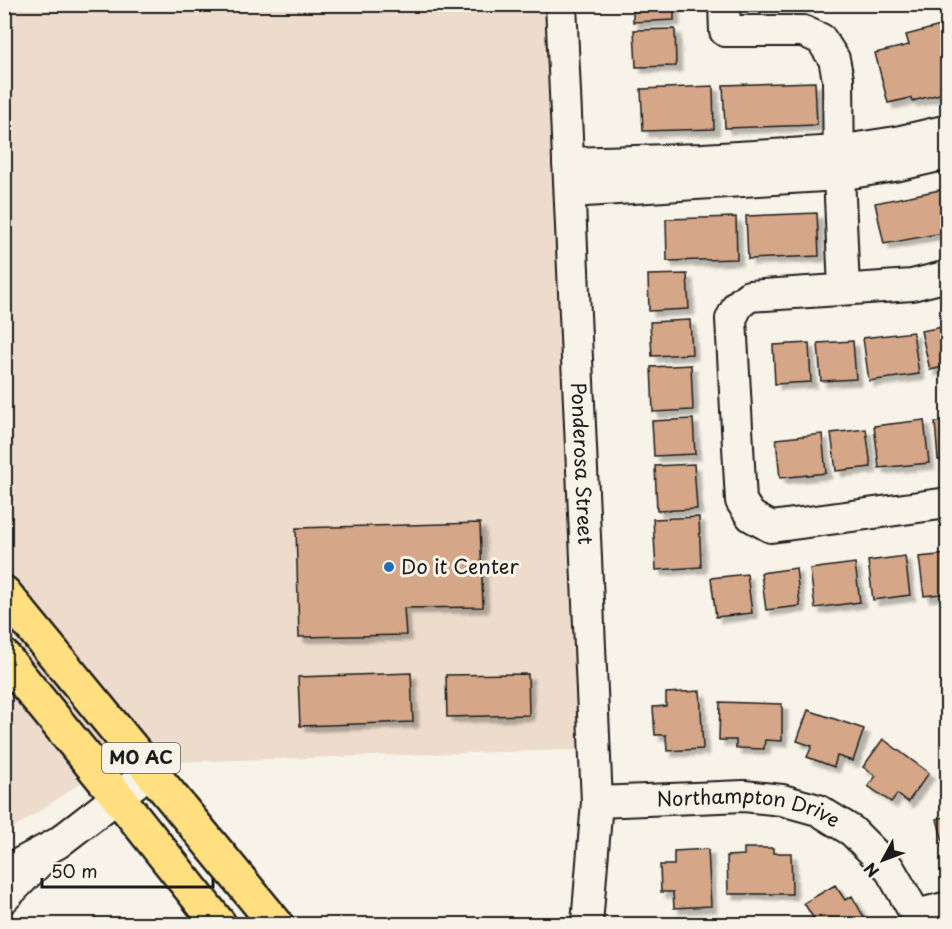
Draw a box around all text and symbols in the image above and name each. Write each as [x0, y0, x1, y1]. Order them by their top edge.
street label: Ponderosa Street [564, 382, 601, 545]
place label: Do it Center [401, 551, 519, 581]
marker: Do it Center [382, 560, 396, 574]
road number: MO AC [102, 743, 180, 773]
street label: Northampton Drive [656, 780, 846, 834]
north arrow [853, 830, 913, 890]
scale bar [42, 851, 213, 889]
text: 50 m [51, 857, 98, 884]
text: N [858, 858, 884, 883]

